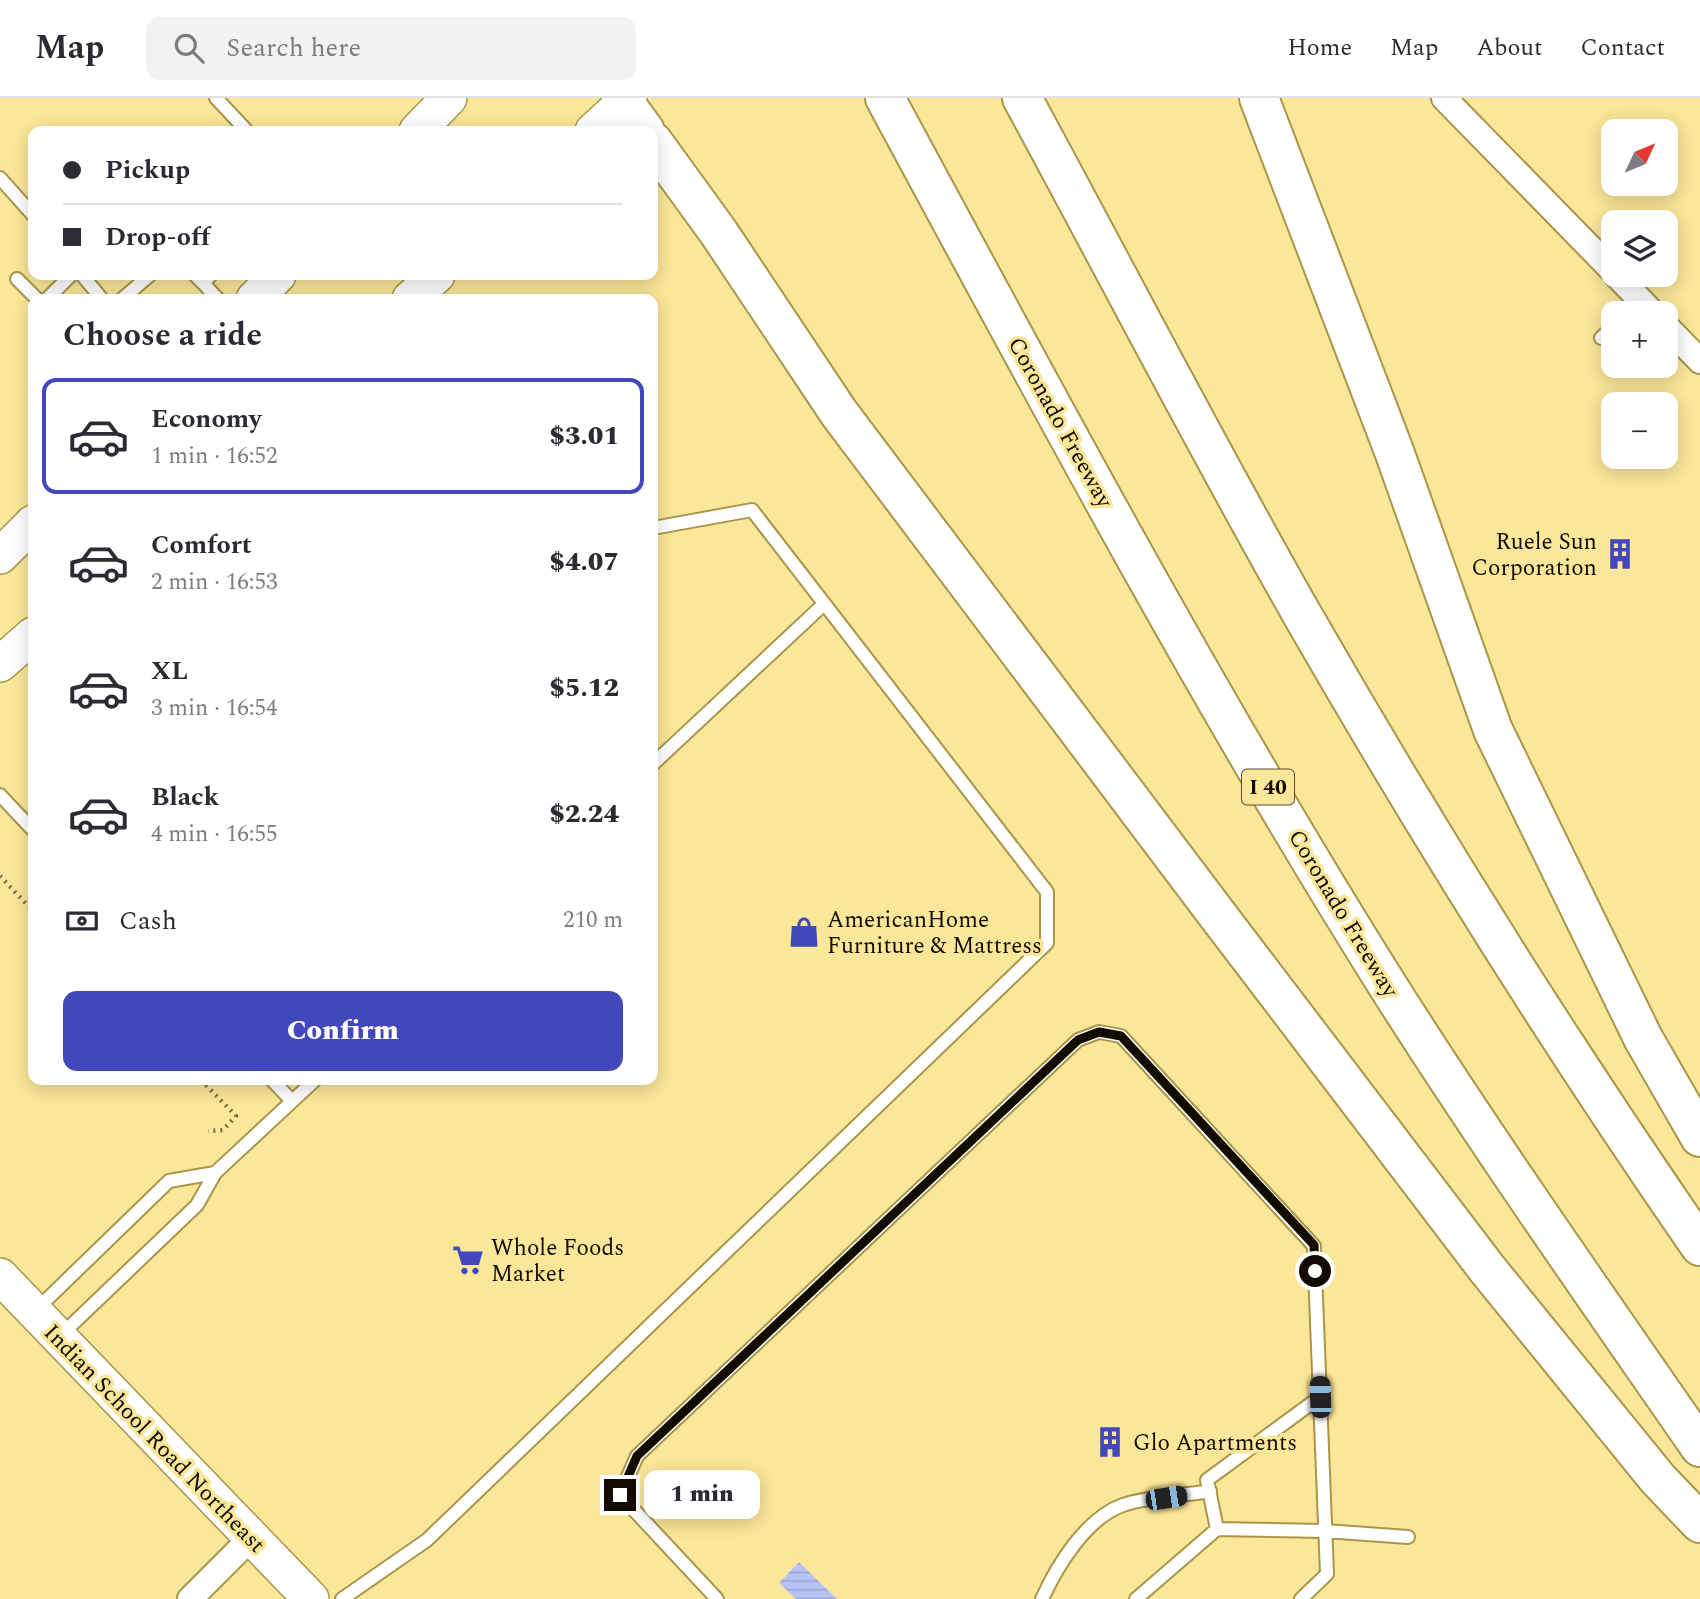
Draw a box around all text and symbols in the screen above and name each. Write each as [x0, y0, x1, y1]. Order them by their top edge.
search box [146, 17, 636, 80]
text: Map [35, 23, 104, 73]
text: Search here [226, 28, 361, 68]
icon: search [170, 29, 208, 67]
text: Home [1287, 30, 1352, 66]
text: Map [1390, 30, 1438, 66]
text: About [1476, 30, 1542, 66]
text: Contact [1580, 30, 1665, 66]
north arrow [1601, 119, 1678, 196]
map controls [1601, 119, 1678, 469]
text: Pickup [105, 150, 190, 190]
button: layers [1601, 210, 1678, 287]
text: Drop-off [105, 217, 210, 257]
button: + [1601, 301, 1678, 378]
text: Choose a ride [63, 311, 262, 360]
street label: Coronado Freeway [998, 331, 1122, 515]
button: − [1601, 392, 1678, 469]
text: Economy [151, 399, 261, 439]
icon: car [67, 405, 130, 468]
text: $3.01 [549, 416, 619, 456]
text: 1 min · 16:52 [151, 439, 278, 474]
text: Comfort [151, 525, 252, 565]
place label: Ruele Sun Corporation [1471, 525, 1597, 586]
icon: car [67, 531, 130, 594]
building icon: Ruele Sun Corporation [1603, 537, 1637, 571]
text: $4.07 [549, 542, 619, 582]
text: 2 min · 16:53 [151, 565, 278, 600]
text: XL [151, 651, 188, 691]
icon: car [67, 657, 130, 720]
text: $5.12 [549, 668, 619, 708]
text: 3 min · 16:54 [151, 691, 278, 726]
road number: I 40 [1242, 770, 1294, 804]
text: Black [151, 777, 219, 817]
icon: car [67, 783, 130, 846]
text: $2.24 [549, 794, 619, 834]
text: 4 min · 16:55 [151, 817, 278, 852]
street label: Coronado Freeway [1279, 823, 1407, 1005]
text: Cash [119, 901, 177, 941]
icon: cash [63, 902, 101, 940]
text: 210 m [563, 903, 623, 938]
place label: AmericanHome Furniture & Mattress [827, 903, 1042, 964]
shop icon: AmericanHome Furniture & Mattress [787, 915, 821, 949]
button: Confirm [63, 991, 623, 1071]
place label: Whole Foods Market [491, 1231, 624, 1292]
supermarket icon: Whole Foods Market [451, 1243, 485, 1277]
route start [1299, 1255, 1331, 1287]
street label: Indian School Road Northeast [35, 1317, 273, 1562]
car [1309, 1376, 1332, 1418]
building icon: Glo Apartments [1093, 1425, 1127, 1459]
place label: Glo Apartments [1133, 1426, 1297, 1461]
callout: 1 min [644, 1470, 760, 1520]
text: 1 min [670, 1477, 734, 1512]
route end [604, 1479, 636, 1511]
car [1144, 1484, 1189, 1512]

